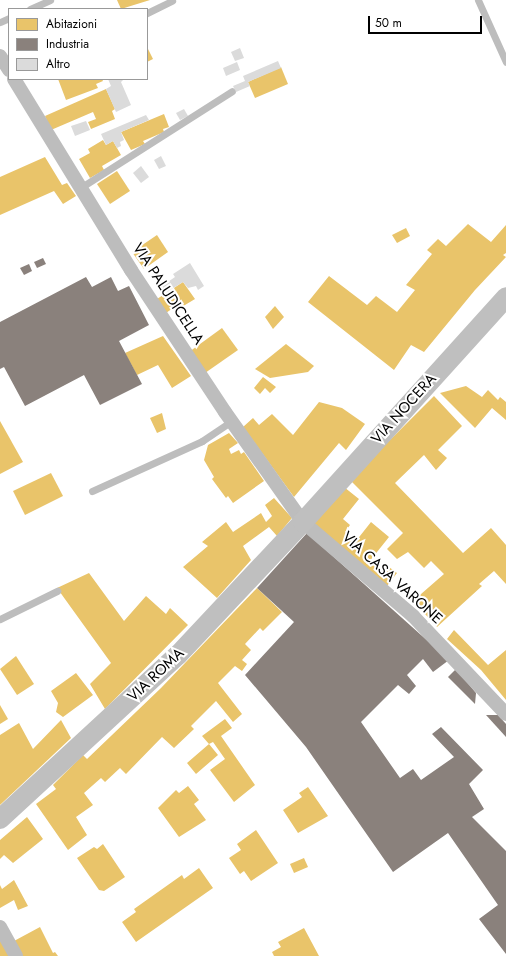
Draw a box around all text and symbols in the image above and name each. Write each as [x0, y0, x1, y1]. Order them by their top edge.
legend [8, 8, 148, 80]
scale bar [370, 8, 484, 34]
text: 50 m [375, 14, 402, 32]
text: Abitazioni [46, 15, 97, 33]
text: Industria [46, 35, 89, 53]
text: Altro [46, 55, 70, 73]
street label: VIA PALUDICELLA [128, 240, 208, 348]
street label: VIA NOCERA [368, 370, 440, 448]
street label: VIA CASA VARONE [338, 528, 446, 628]
street label: VIA ROMA [124, 644, 188, 706]

